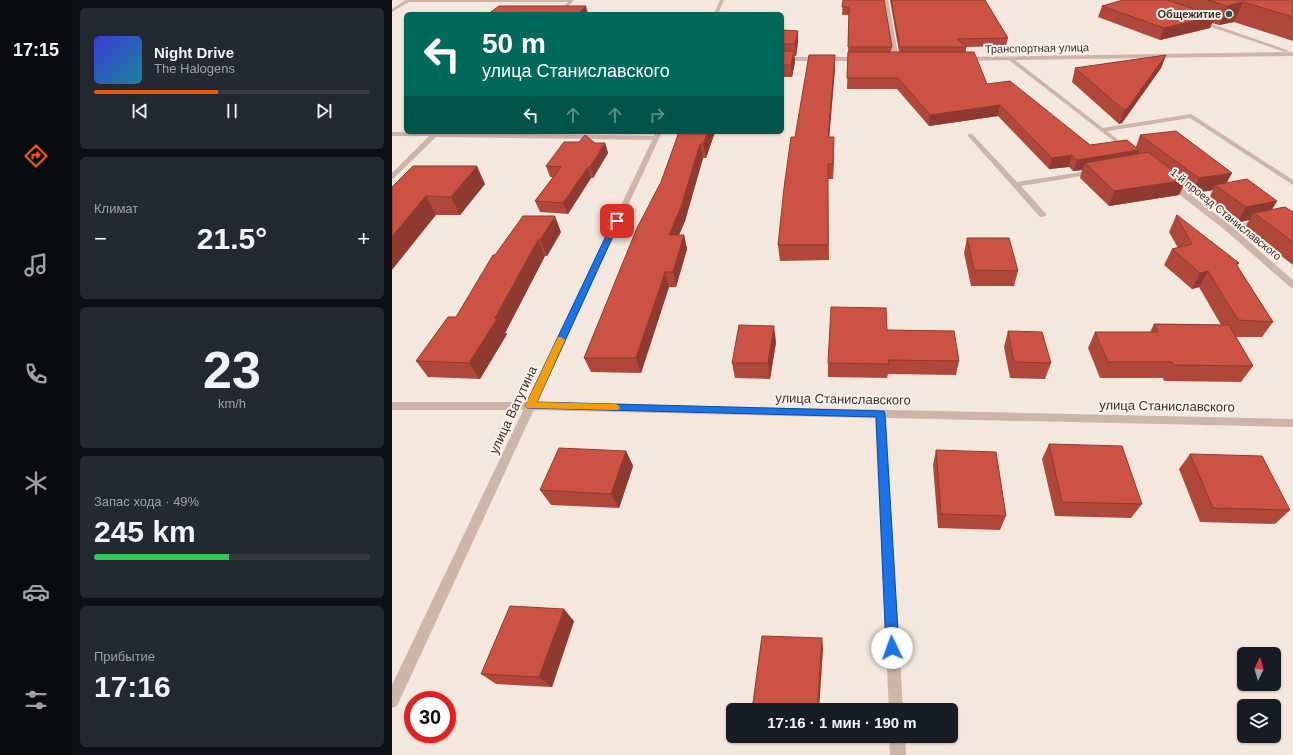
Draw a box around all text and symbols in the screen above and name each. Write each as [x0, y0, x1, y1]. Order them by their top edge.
place label: Общежитие [1158, 8, 1221, 20]
marker: Общежитие [1224, 9, 1234, 19]
icon: left [416, 28, 468, 80]
text: 50 m [482, 28, 546, 59]
text: 17:15 [13, 40, 59, 60]
street label: Транспортная улица [985, 41, 1090, 55]
text: Night Drive [154, 44, 234, 61]
text: The Halogens [154, 61, 235, 76]
text: улица Станиславского [482, 61, 670, 81]
icon: previous [129, 100, 151, 122]
icon: pause [221, 100, 243, 122]
icon: next [313, 100, 335, 122]
icon: left [520, 104, 542, 126]
icon: ahead [562, 104, 584, 126]
icon: ahead [604, 104, 626, 126]
icon: right [646, 104, 668, 126]
icon: directions [22, 142, 50, 170]
street label: 1-й проезд Станиславского [1168, 166, 1284, 262]
text: Климат [94, 201, 138, 216]
pin [600, 204, 634, 238]
icon: arrive [606, 210, 628, 232]
text: 21.5° [197, 222, 267, 255]
text: − [94, 226, 107, 251]
text: + [357, 226, 370, 251]
icon: music [22, 251, 50, 279]
text: 23 [203, 341, 261, 399]
icon: phone [22, 360, 50, 388]
street label: улица Ватутина [486, 363, 540, 456]
street label: улица Станиславского [775, 390, 911, 408]
text: km/h [218, 396, 246, 411]
street label: улица Станиславского [1099, 397, 1235, 415]
icon: climate [22, 469, 50, 497]
text: Запас хода · 49% [94, 494, 199, 509]
text: 245 km [94, 515, 196, 548]
icon: car [22, 578, 50, 606]
position arrow [871, 627, 913, 669]
north arrow [1237, 647, 1281, 691]
map controls [1237, 647, 1281, 743]
text: Прибытие [94, 649, 155, 664]
text: 17:16 [94, 670, 171, 703]
icon: filters [22, 686, 50, 714]
speed limit sign: 30 [404, 691, 456, 743]
button: layers [1237, 699, 1281, 743]
text: 17:16 · 1 мин · 190 m [767, 714, 917, 731]

